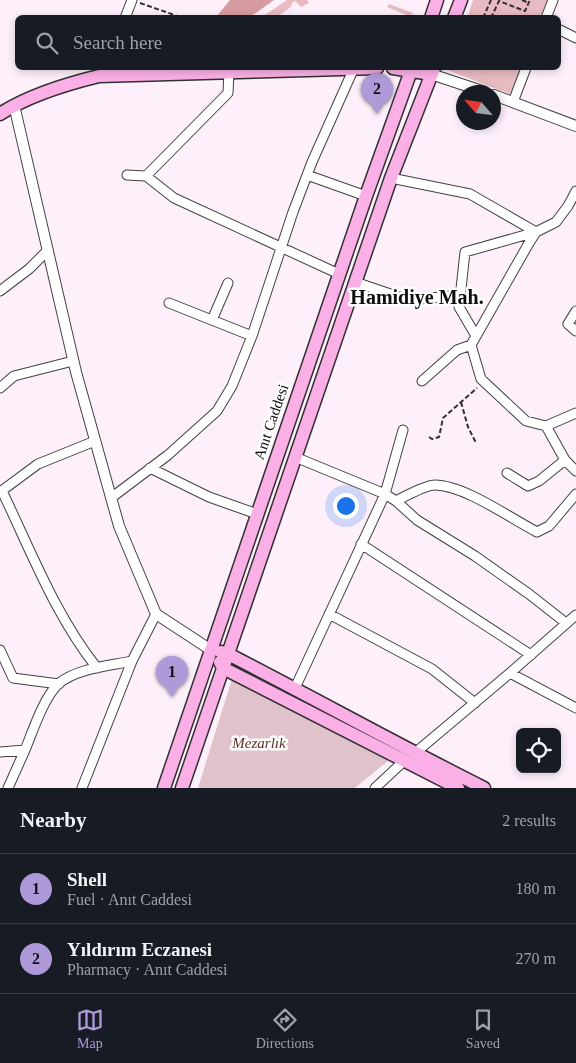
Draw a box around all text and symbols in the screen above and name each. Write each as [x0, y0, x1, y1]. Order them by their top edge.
search box [15, 15, 561, 70]
icon: search [33, 29, 61, 57]
text: Search here [73, 32, 162, 53]
pin: 2 [361, 73, 393, 114]
north arrow [456, 85, 501, 130]
district label: Hamidiye Mah. [350, 286, 484, 309]
street label: Anıt Caddesi [251, 382, 291, 462]
your location [333, 493, 359, 519]
pin: 1 [156, 656, 188, 697]
map controls [516, 728, 561, 773]
button: locate [516, 728, 561, 773]
park label: Mezarlık [231, 735, 286, 751]
text: Nearby [20, 808, 87, 832]
text: 2 results [502, 812, 556, 829]
text: Shell [67, 869, 107, 890]
text: 1 [32, 880, 40, 897]
text: 180 m [516, 880, 556, 897]
text: Fuel · Anıt Caddesi [67, 891, 192, 908]
text: Yıldırım Eczanesi [67, 939, 212, 960]
text: 2 [32, 950, 40, 967]
text: 270 m [516, 950, 556, 967]
text: Pharmacy · Anıt Caddesi [67, 961, 227, 978]
tab: Map [76, 1006, 104, 1052]
tab: Directions [256, 1006, 314, 1052]
tab: Saved [466, 1006, 500, 1052]

